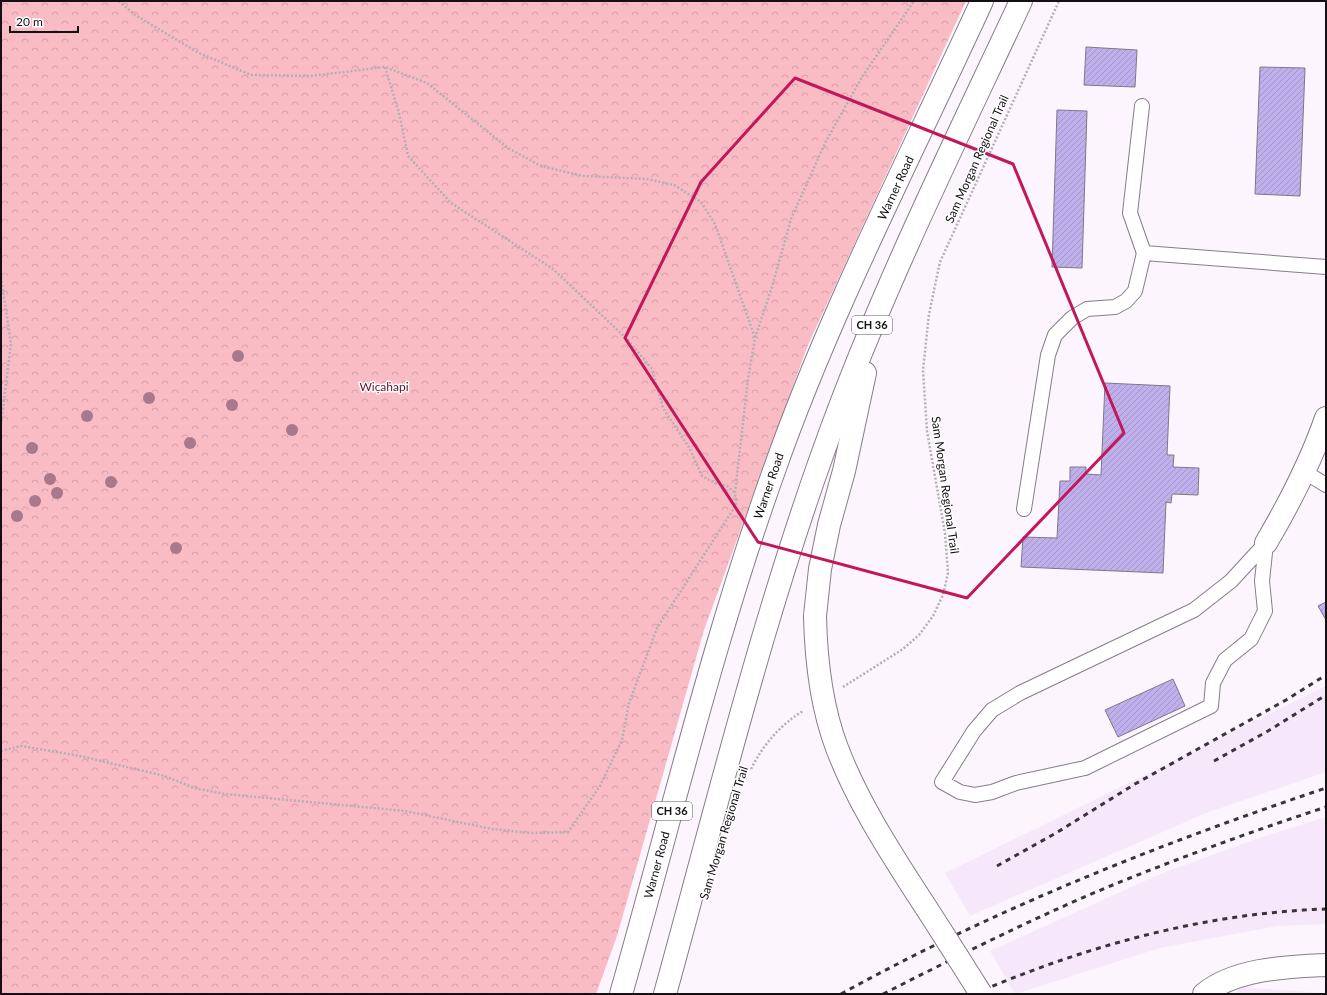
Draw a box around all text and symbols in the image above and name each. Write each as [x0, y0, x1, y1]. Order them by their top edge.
scale bar [10, 8, 78, 34]
text: 20 m [16, 14, 43, 29]
street label: Sam Morgan Regional Trail [942, 92, 1012, 225]
street label: Warner Road [874, 153, 917, 222]
road number: CH 36 [852, 316, 892, 334]
park label: Wic̣aḣapi [359, 379, 409, 394]
street label: Sam Morgan Regional Trail [928, 415, 963, 555]
street label: Warner Road [750, 451, 787, 521]
street label: Sam Morgan Regional Trail [696, 764, 751, 901]
road number: CH 36 [652, 802, 692, 820]
street label: Warner Road [640, 830, 673, 900]

